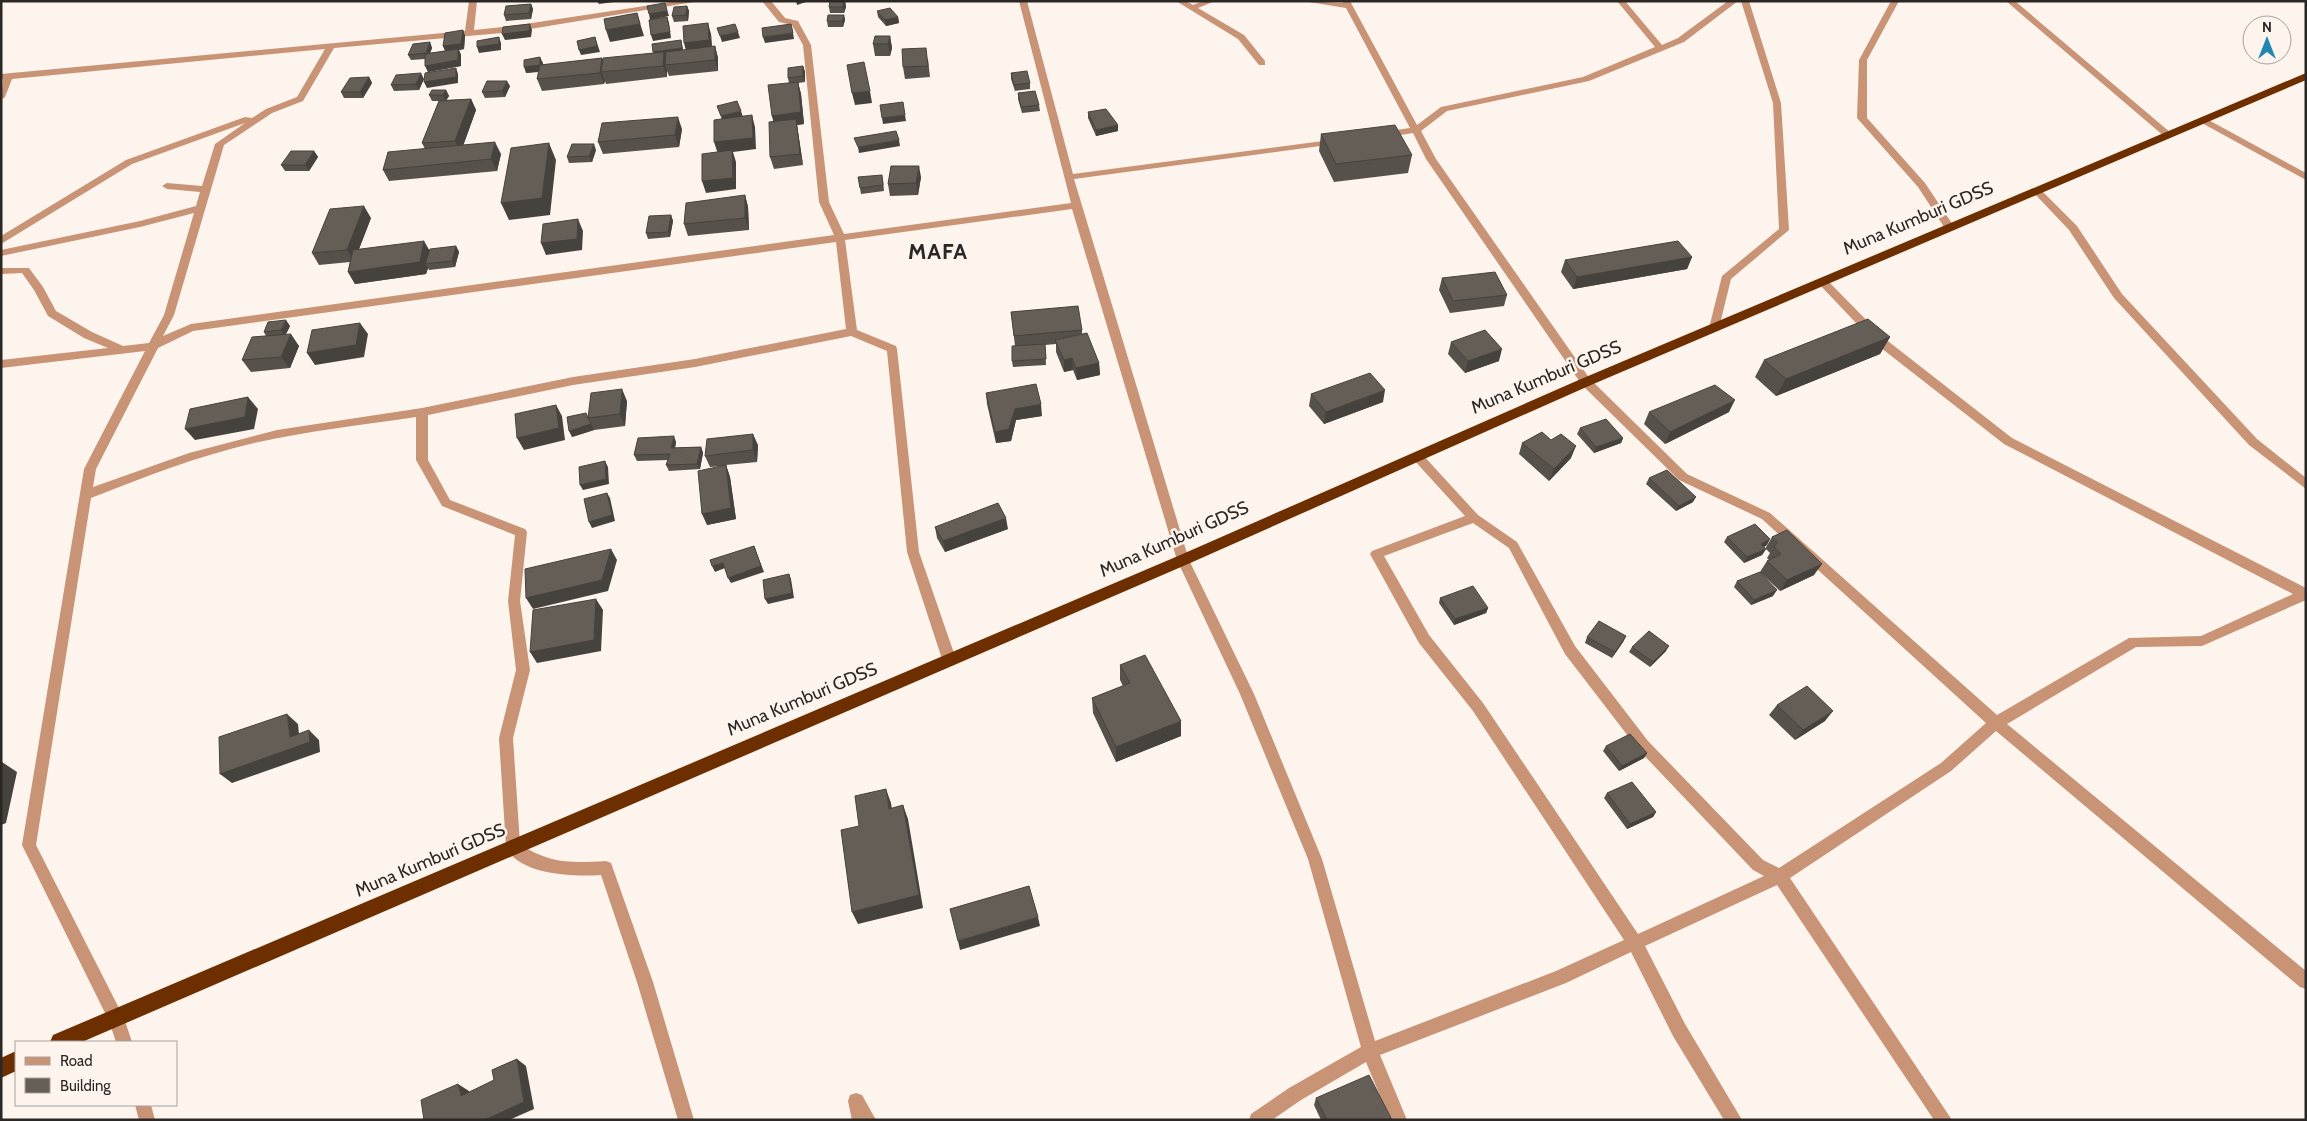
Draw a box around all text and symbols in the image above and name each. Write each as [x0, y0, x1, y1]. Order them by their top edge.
north arrow [2242, 15, 2292, 65]
text: N [2262, 18, 2272, 36]
street label: Muna Kumburi GDSS [1840, 176, 1996, 260]
district label: MAFA [908, 238, 968, 265]
street label: Muna Kumburi GDSS [1468, 335, 1624, 419]
street label: Muna Kumburi GDSS [1096, 496, 1252, 582]
street label: Muna Kumburi GDSS [724, 657, 880, 741]
street label: Muna Kumburi GDSS [352, 818, 508, 902]
legend [15, 1041, 178, 1106]
text: Road [60, 1052, 93, 1070]
text: Building [60, 1077, 111, 1095]

